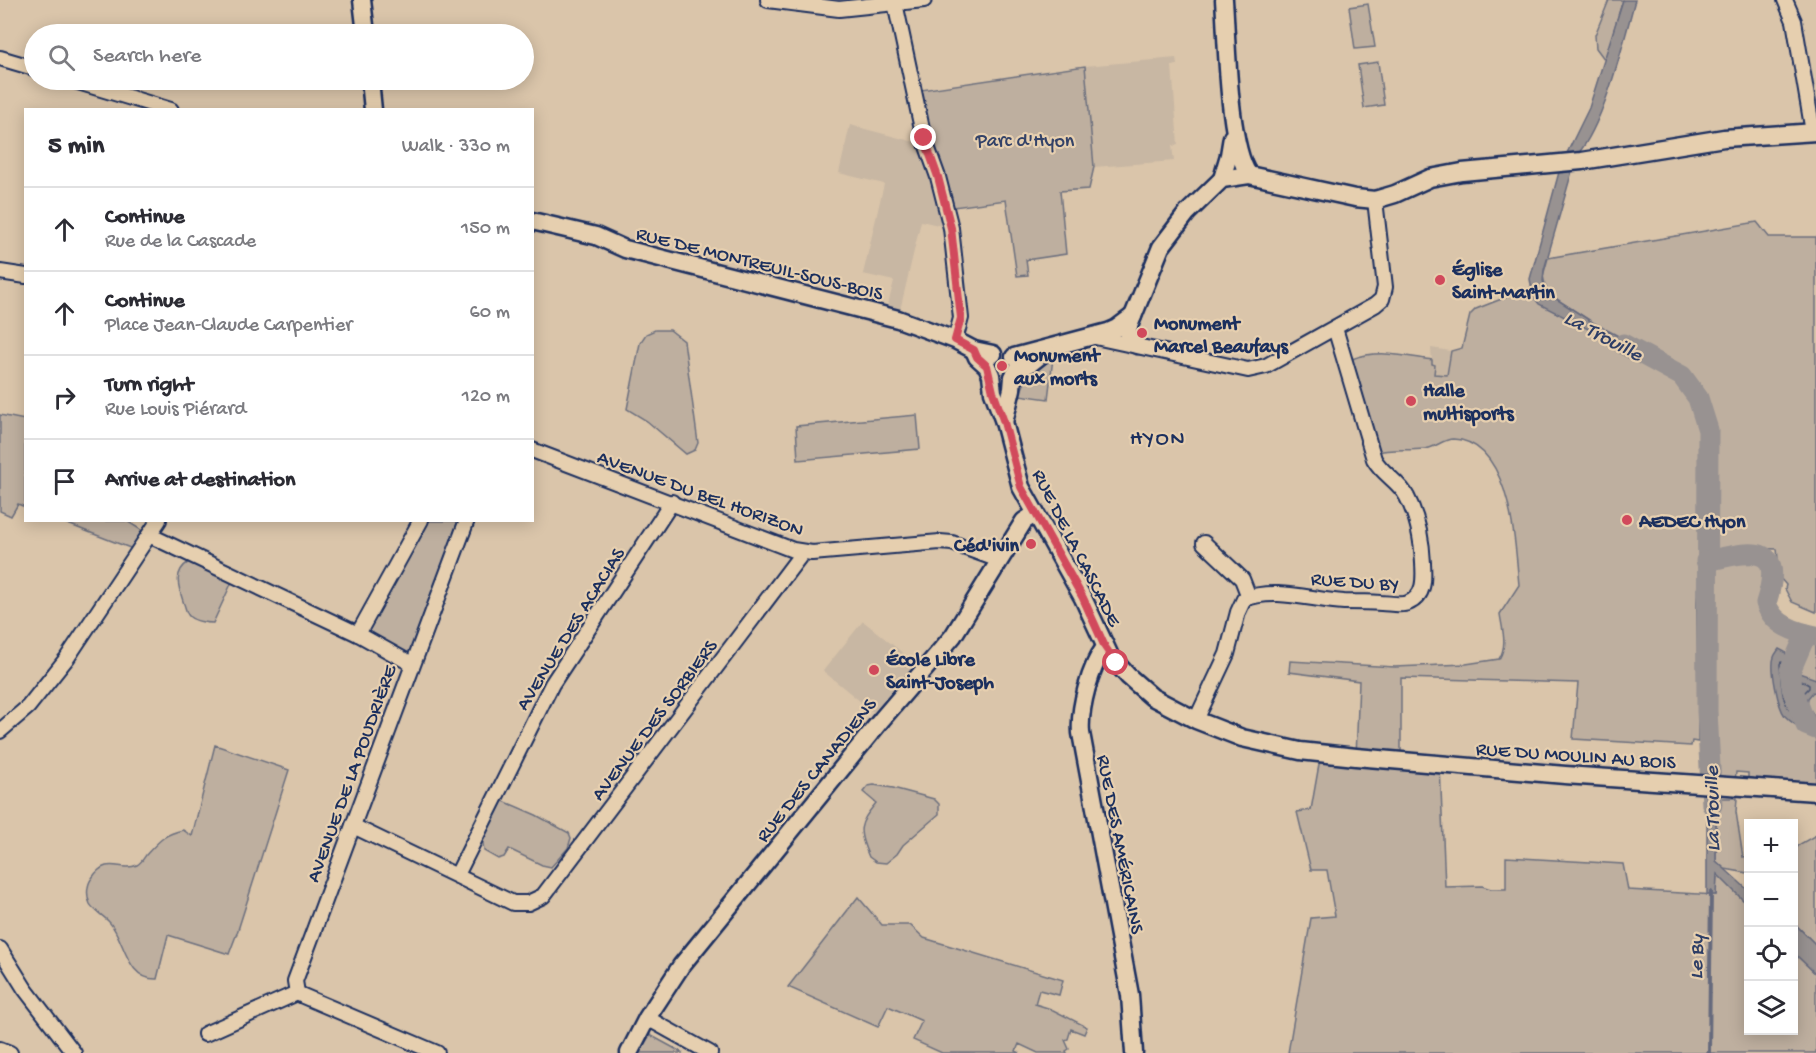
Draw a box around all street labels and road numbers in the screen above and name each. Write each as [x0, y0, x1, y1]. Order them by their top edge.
street label: RUE DE MONTREUIL-SOUS-BOIS [633, 224, 886, 307]
street label: AVENUE DU BEL HORIZON [593, 447, 806, 543]
street label: RUE DE LA CASCADE [1025, 466, 1125, 632]
street label: AVENUE DES ACACIAS [512, 543, 632, 716]
street label: RUE DU BY [1310, 569, 1399, 598]
street label: AVENUE DES SORBIERS [588, 635, 724, 806]
street label: AVENUE DE LA POUDRIÈRE [302, 661, 404, 886]
street label: RUE DES CANADIENS [753, 694, 883, 848]
street label: RUE DU MOULIN AU BOIS [1475, 739, 1677, 776]
street label: RUE DES AMÉRICAINS [1090, 753, 1148, 937]

